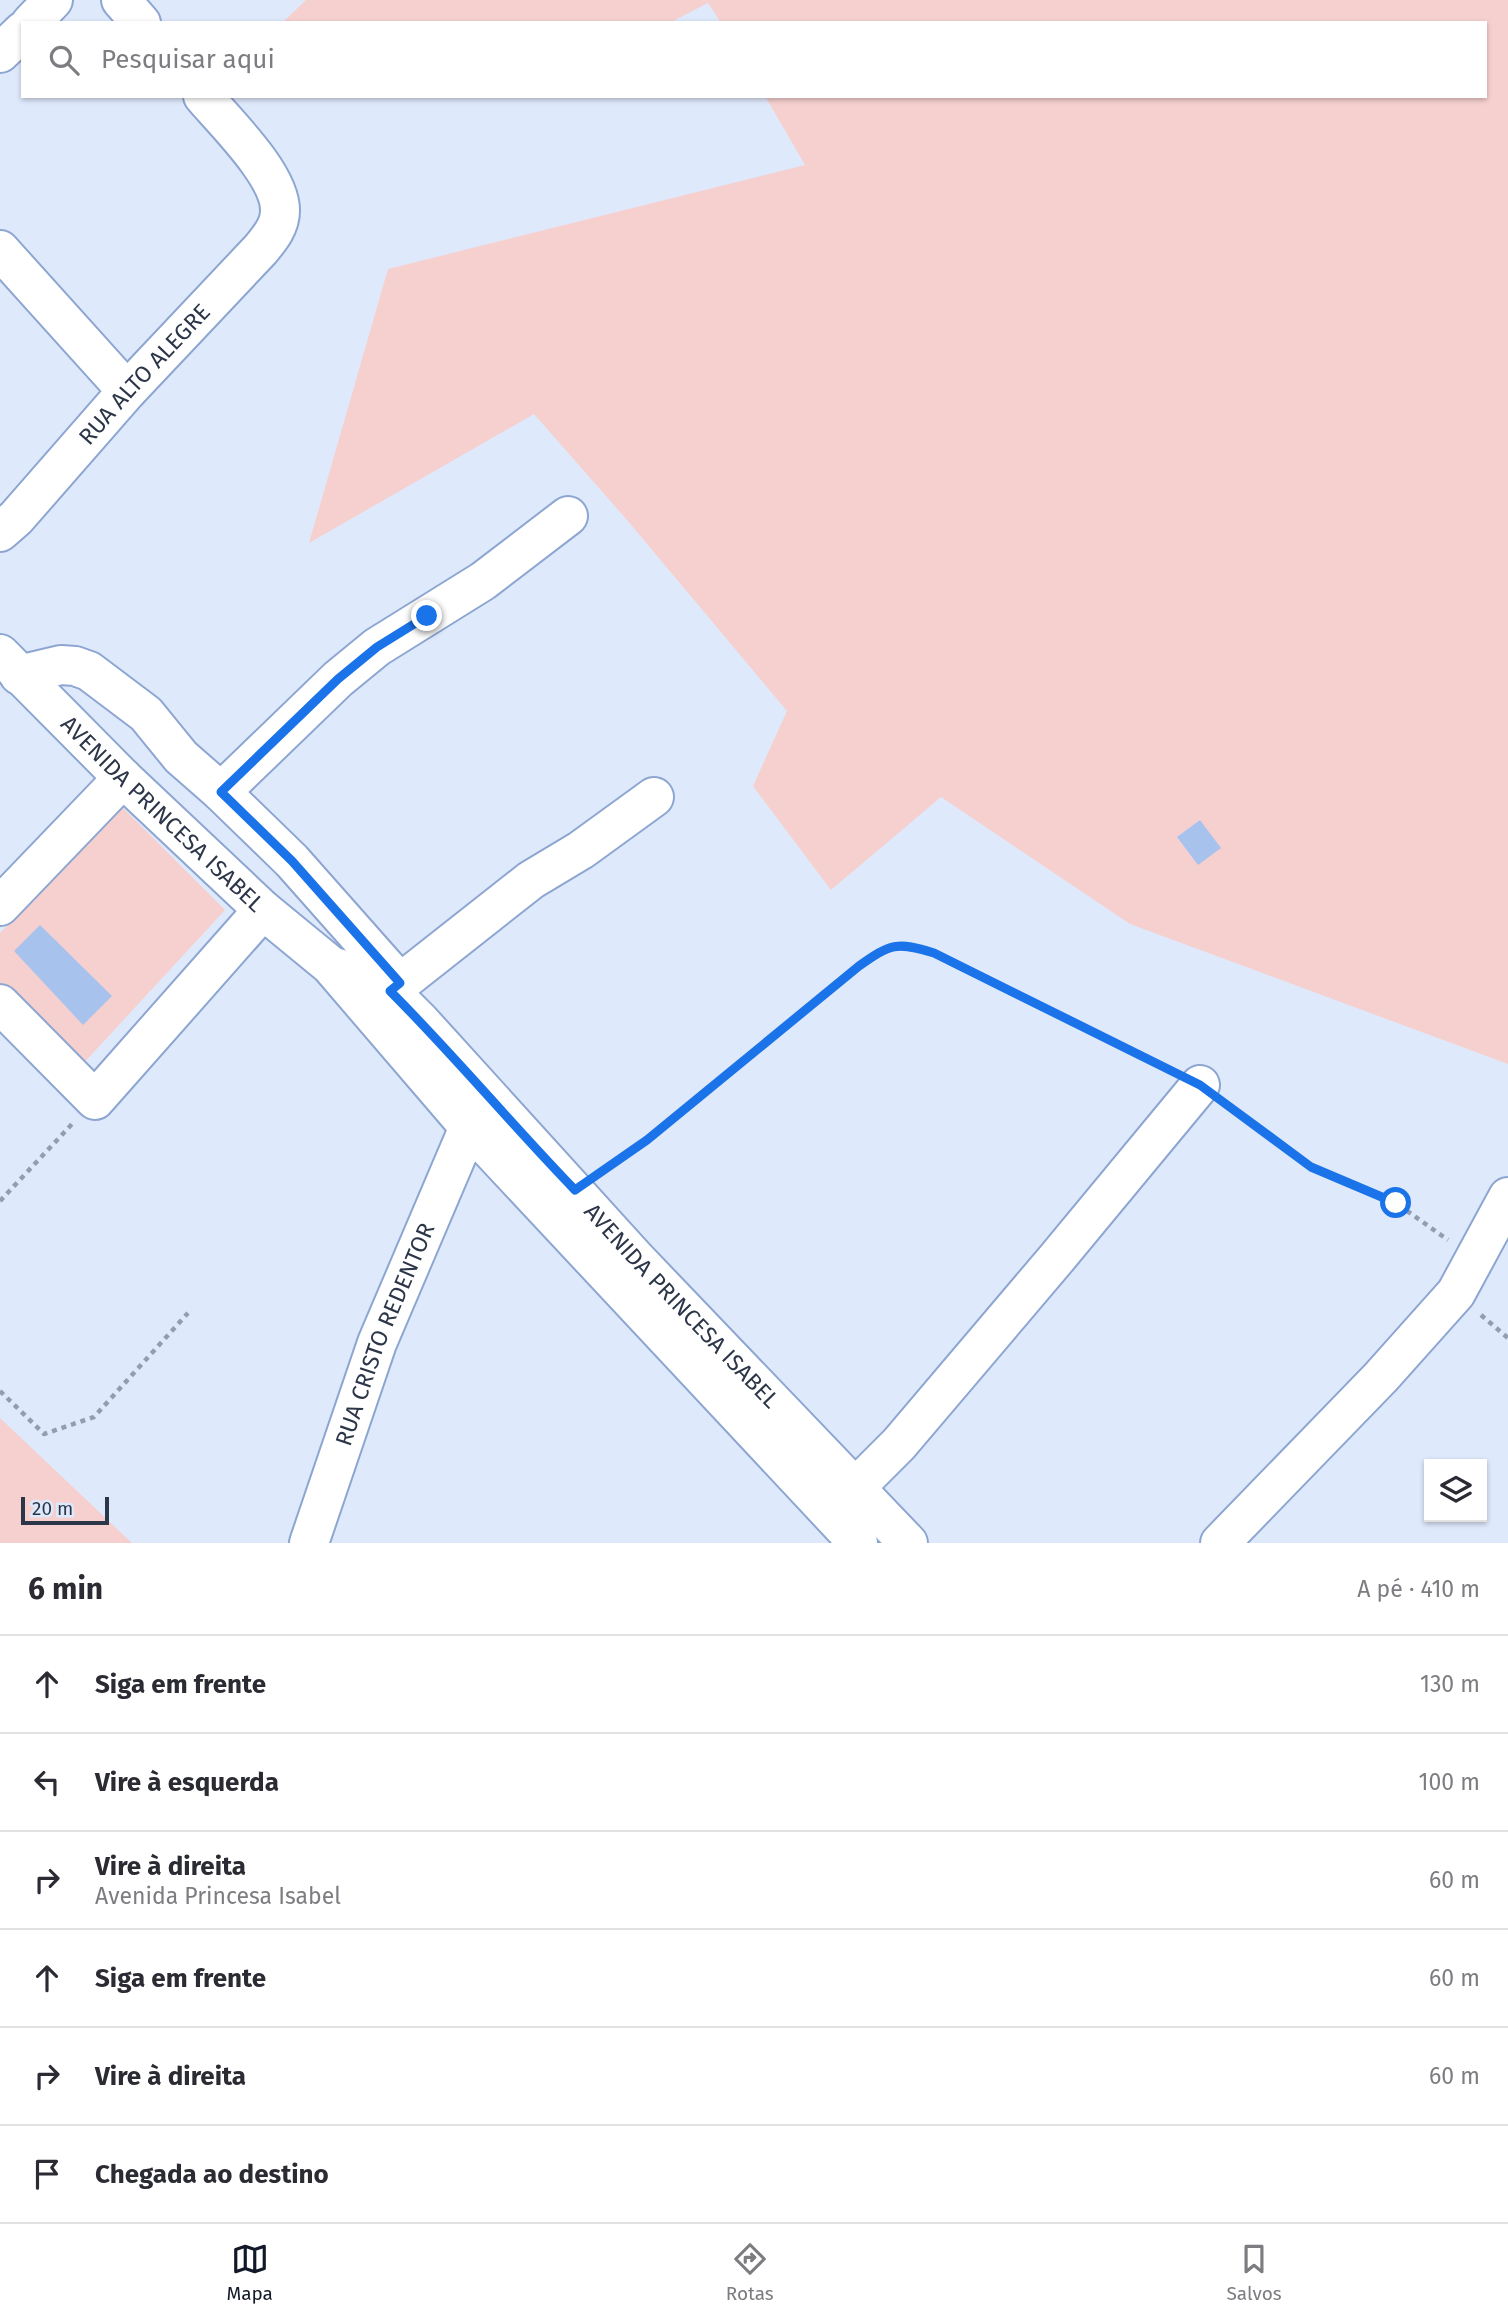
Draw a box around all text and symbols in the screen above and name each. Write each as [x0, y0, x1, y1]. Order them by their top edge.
search box [21, 21, 1487, 98]
icon: search [45, 41, 83, 79]
text: Pesquisar aqui [101, 44, 275, 75]
street label: RUA ALTO ALEGRE [73, 298, 216, 450]
route end [411, 600, 442, 631]
street label: AVENIDA PRINCESA ISABEL [55, 710, 270, 918]
route start [1380, 1187, 1411, 1218]
street label: AVENIDA PRINCESA ISABEL [578, 1198, 785, 1414]
street label: RUA CRISTO REDENTOR [329, 1219, 441, 1449]
map controls [1424, 1459, 1487, 1522]
button: layers [1424, 1459, 1487, 1522]
scale bar [21, 1494, 108, 1526]
text: 20 m [32, 1497, 73, 1520]
text: 6 min [28, 1571, 103, 1607]
text: A pé · 410 m [1357, 1575, 1480, 1603]
icon: ahead [28, 1665, 66, 1703]
text: Siga em frente [95, 1669, 266, 1700]
text: 130 m [1420, 1670, 1480, 1698]
icon: left [28, 1763, 66, 1801]
text: Vire à esquerda [95, 1767, 279, 1798]
text: 100 m [1419, 1768, 1480, 1796]
text: Vire à direita [95, 1851, 246, 1882]
icon: right [28, 1861, 66, 1899]
text: 60 m [1429, 1866, 1480, 1894]
text: Avenida Princesa Isabel [95, 1882, 341, 1910]
icon: ahead [28, 1959, 66, 1997]
text: Siga em frente [95, 1963, 266, 1994]
text: 60 m [1429, 1964, 1480, 1992]
icon: right [28, 2057, 66, 2095]
text: Vire à direita [95, 2061, 246, 2092]
text: 60 m [1429, 2062, 1480, 2090]
icon: arrive [28, 2155, 66, 2193]
text: Chegada ao destino [95, 2159, 329, 2190]
tab: Mapa [226, 2240, 273, 2305]
tab: Rotas [726, 2240, 774, 2305]
tab: Salvos [1227, 2240, 1282, 2305]

